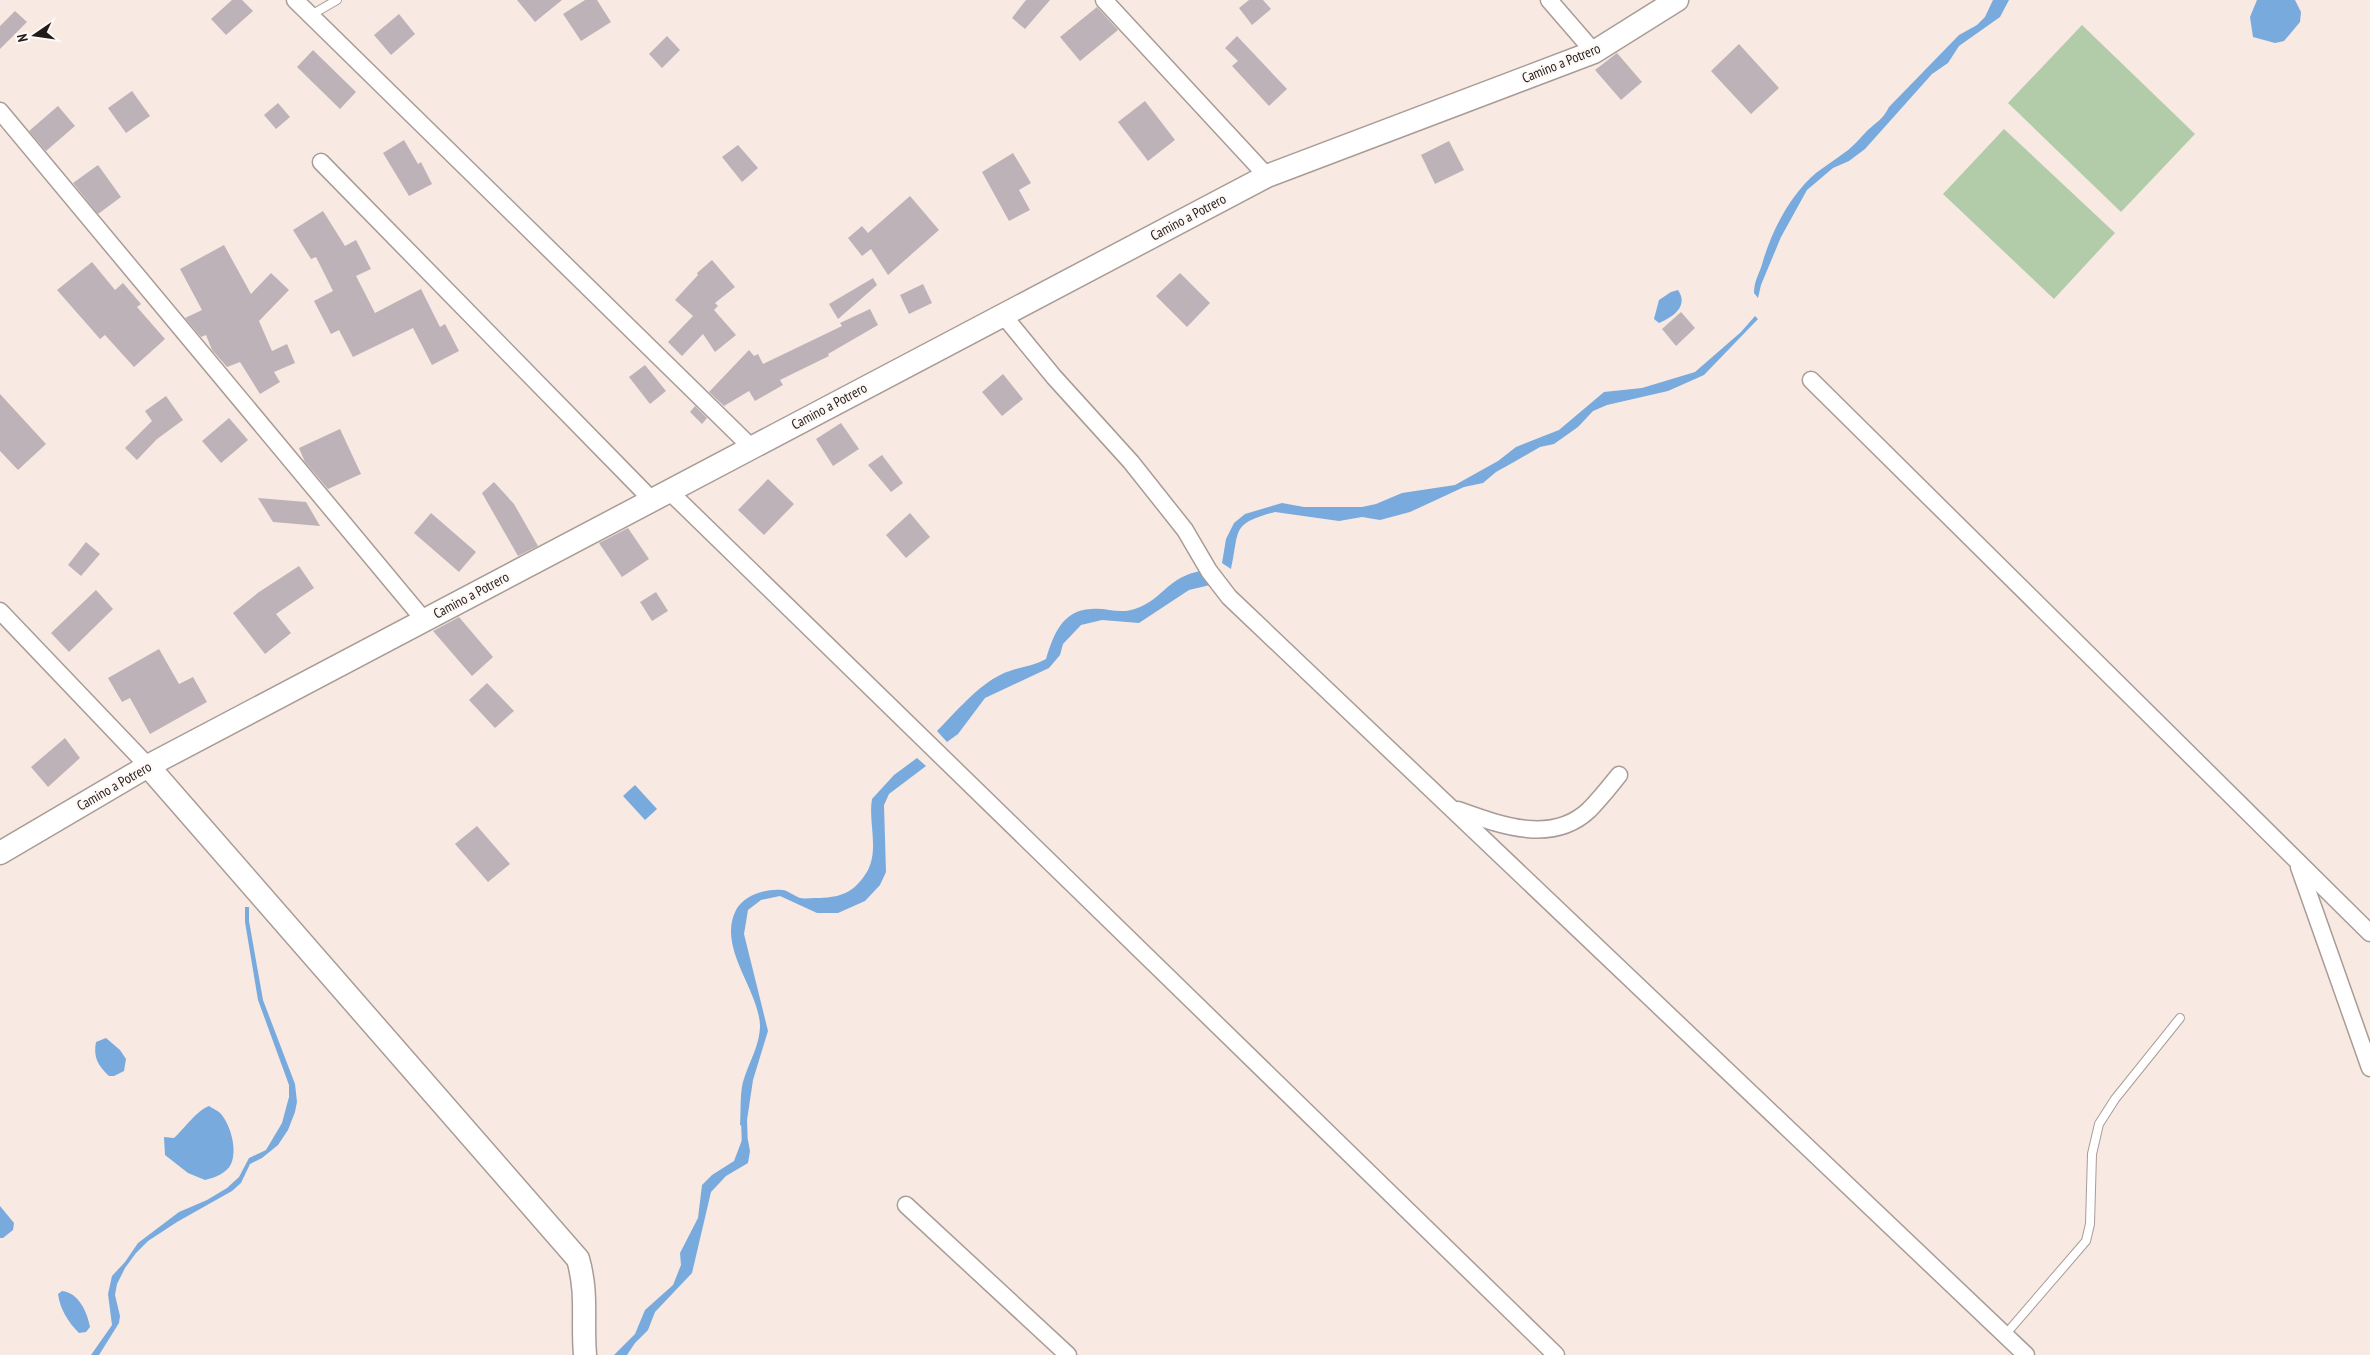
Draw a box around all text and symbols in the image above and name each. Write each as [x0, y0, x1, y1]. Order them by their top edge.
north arrow [10, 10, 60, 60]
text: N [13, 32, 32, 44]
street label: Camino a Potrero [1519, 39, 1603, 87]
street label: Camino a Potrero [1147, 190, 1229, 244]
street label: Camino a Potrero [788, 379, 870, 433]
street label: Camino a Potrero [430, 568, 512, 622]
street label: Camino a Potrero [74, 757, 154, 815]

